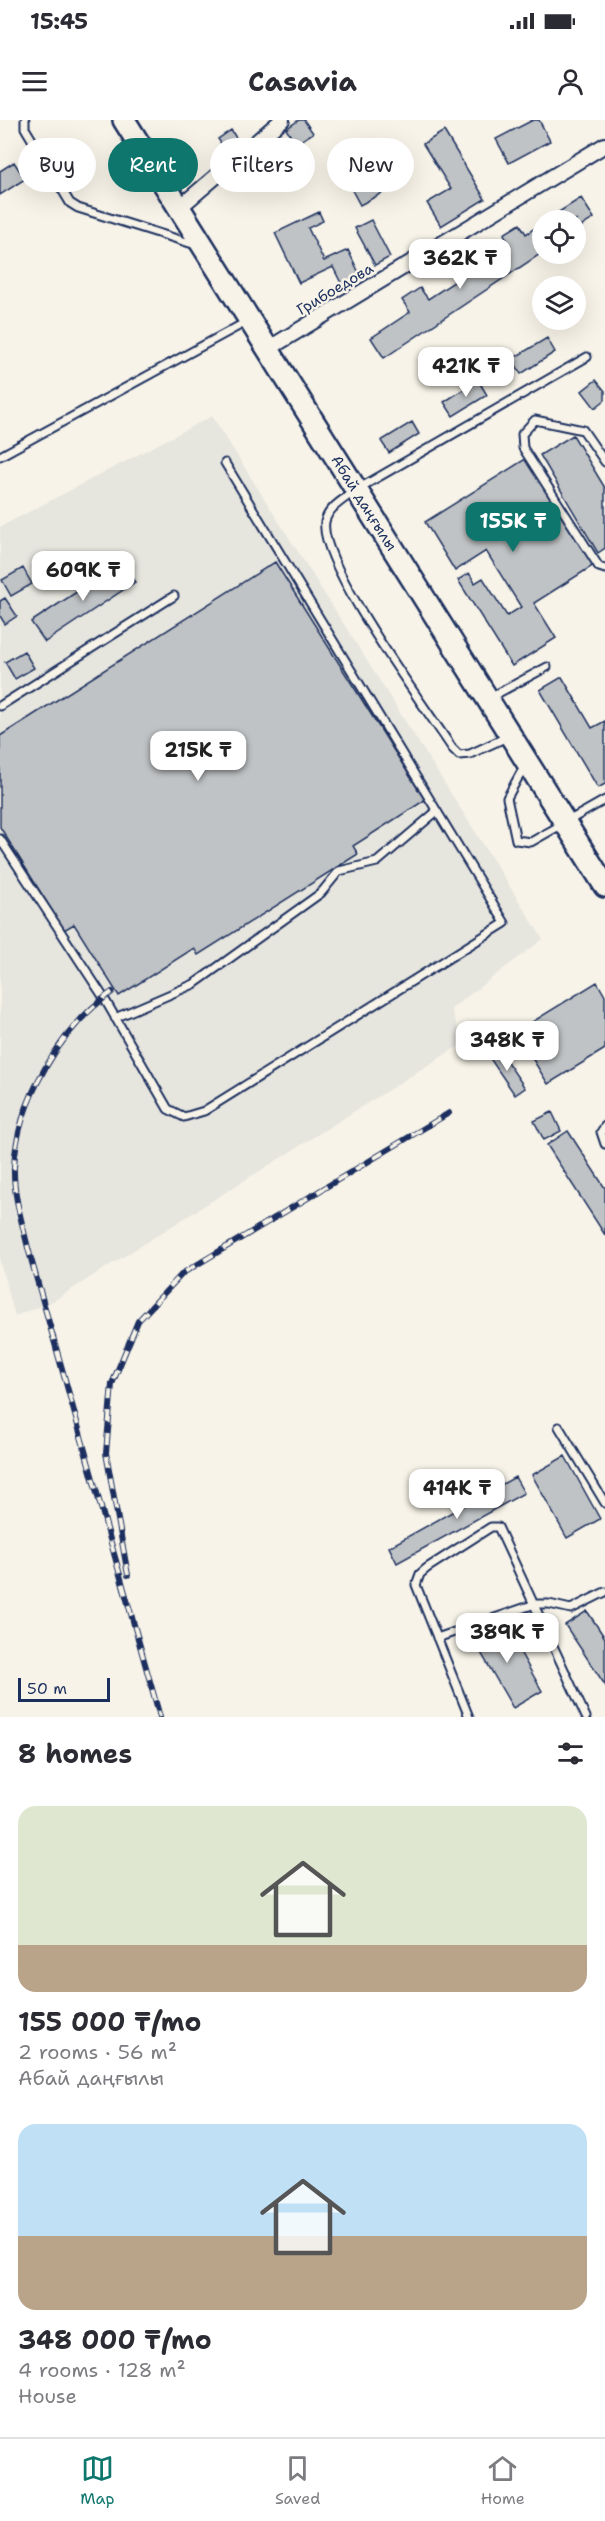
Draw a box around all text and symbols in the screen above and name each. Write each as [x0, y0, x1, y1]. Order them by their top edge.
text: 15:45 [30, 7, 88, 36]
text: Casavia [248, 63, 357, 100]
icon: menu [18, 65, 51, 98]
icon: person [554, 65, 587, 98]
chip: Buy [18, 138, 96, 192]
chip: Rent [108, 138, 198, 192]
chip: Filters [210, 138, 315, 192]
chip: New [327, 138, 414, 192]
map controls [532, 210, 586, 330]
button: locate [532, 210, 586, 264]
pin: 362K ₸ [411, 239, 509, 290]
text: 362K ₸ [423, 245, 497, 271]
street label: Грибоедова [293, 258, 378, 320]
button: layers [532, 276, 586, 330]
pin: 421K ₸ [417, 347, 515, 398]
text: 421K ₸ [432, 353, 500, 379]
street label: Абай даңғылы [326, 451, 402, 555]
pin: 155K ₸ [464, 502, 562, 553]
text: 155K ₸ [480, 508, 546, 534]
pin: 609K ₸ [34, 551, 132, 602]
text: 609K ₸ [46, 557, 120, 583]
pin: 215K ₸ [149, 731, 247, 782]
text: 215K ₸ [164, 737, 232, 763]
pin: 348K ₸ [458, 1021, 556, 1072]
text: 348K ₸ [470, 1027, 544, 1053]
pin: 414K ₸ [408, 1469, 506, 1520]
text: 414K ₸ [423, 1475, 491, 1501]
pin: 389K ₸ [458, 1613, 556, 1664]
text: 389K ₸ [470, 1619, 544, 1645]
scale bar [18, 1675, 110, 1702]
text: 50 m [27, 1678, 67, 1699]
text: 8 homes [18, 1736, 132, 1771]
icon: filters [554, 1737, 587, 1770]
icon: home [249, 1845, 357, 1953]
text: 155 000 ₸/mo [18, 2004, 201, 2039]
text: 2 rooms · 56 m² [18, 2039, 177, 2065]
text: Абай даңғылы [18, 2065, 164, 2091]
icon: home [249, 2163, 357, 2271]
text: 348 000 ₸/mo [18, 2322, 212, 2357]
text: 4 rooms · 128 m² [18, 2357, 186, 2383]
text: House [18, 2383, 77, 2409]
tab: Map [80, 2452, 114, 2509]
tab: Saved [275, 2452, 320, 2509]
tab: Home [481, 2452, 525, 2509]

